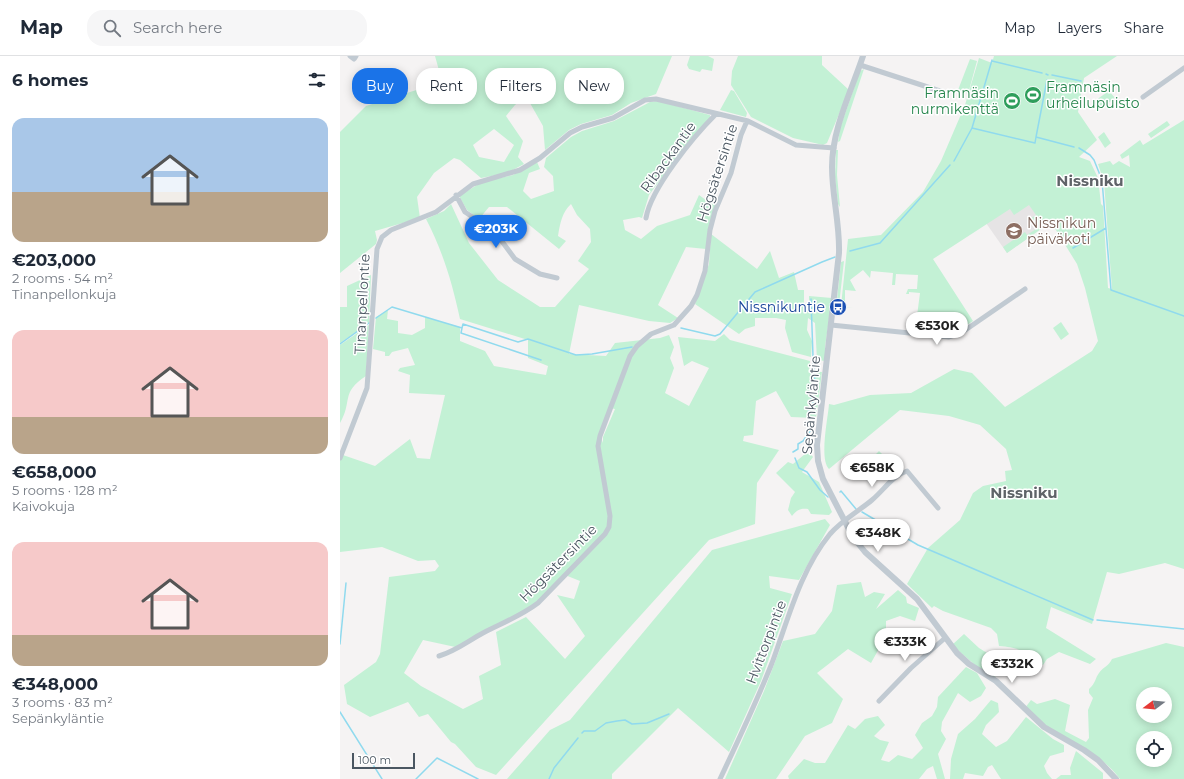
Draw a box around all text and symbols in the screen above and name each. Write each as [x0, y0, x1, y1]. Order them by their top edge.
search box [87, 10, 367, 46]
text: Map [20, 16, 63, 39]
icon: search [101, 17, 123, 39]
text: Search here [133, 18, 222, 37]
text: Map [1004, 19, 1035, 37]
text: Layers [1057, 19, 1102, 37]
text: Share [1124, 19, 1164, 37]
chip: Buy [352, 68, 408, 104]
chip: Rent [416, 68, 477, 104]
chip: Filters [485, 68, 556, 104]
chip: New [564, 68, 624, 104]
icon: filters [306, 69, 328, 91]
text: 6 homes [12, 70, 88, 90]
place label: Framnäsin urheilupuisto [1046, 78, 1140, 112]
place label: Framnäsin nurmikenttä [911, 84, 999, 118]
sports icon: Framnäsin urheilupuisto [1023, 85, 1043, 105]
sports icon: Framnäsin nurmikenttä [1002, 91, 1022, 111]
street label: Ribackantie [636, 118, 700, 196]
street label: Högsätersintie [693, 122, 741, 224]
icon: home [134, 144, 206, 216]
district label: Nissniku [1056, 171, 1124, 190]
place label: Nissnikun päiväkoti [1027, 214, 1096, 248]
pin: €203K [468, 215, 524, 249]
text: €203K [474, 220, 518, 236]
school or university icon: Nissnikun päiväkoti [1004, 221, 1024, 241]
text: €203,000 [12, 250, 96, 270]
street label: Tinanpellontie [350, 253, 374, 355]
text: 2 rooms · 54 m² [12, 270, 113, 286]
text: Tinanpellonkuja [12, 286, 116, 302]
bus stop icon: Nissnikuntie [828, 297, 848, 317]
place label: Nissnikuntie [738, 298, 825, 316]
pin: €530K [909, 312, 965, 346]
text: €530K [915, 317, 959, 333]
street label: Sepänkyläntie [798, 355, 824, 455]
icon: home [134, 356, 206, 428]
pin: €658K [844, 454, 900, 488]
text: €658K [850, 459, 894, 475]
text: €658,000 [12, 462, 97, 482]
text: 5 rooms · 128 m² [12, 482, 118, 498]
district label: Nissniku [990, 483, 1058, 502]
text: Kaivokuja [12, 498, 75, 514]
pin: €348K [850, 519, 906, 553]
street label: Högsätersintie [515, 520, 601, 606]
text: €348K [855, 524, 901, 540]
icon: home [134, 568, 206, 640]
street label: Hvittorpintie [742, 597, 790, 687]
pin: €333K [877, 628, 933, 662]
text: €333K [883, 633, 927, 649]
pin: €332K [984, 650, 1040, 684]
text: €332K [990, 655, 1034, 671]
text: €348,000 [12, 674, 98, 694]
north arrow [1136, 687, 1172, 723]
map controls [1136, 687, 1172, 767]
text: 3 rooms · 83 m² [12, 694, 113, 710]
text: Sepänkyläntie [12, 710, 104, 726]
button: locate [1136, 731, 1172, 767]
scale bar [352, 751, 415, 770]
text: 100 m [358, 753, 391, 767]

